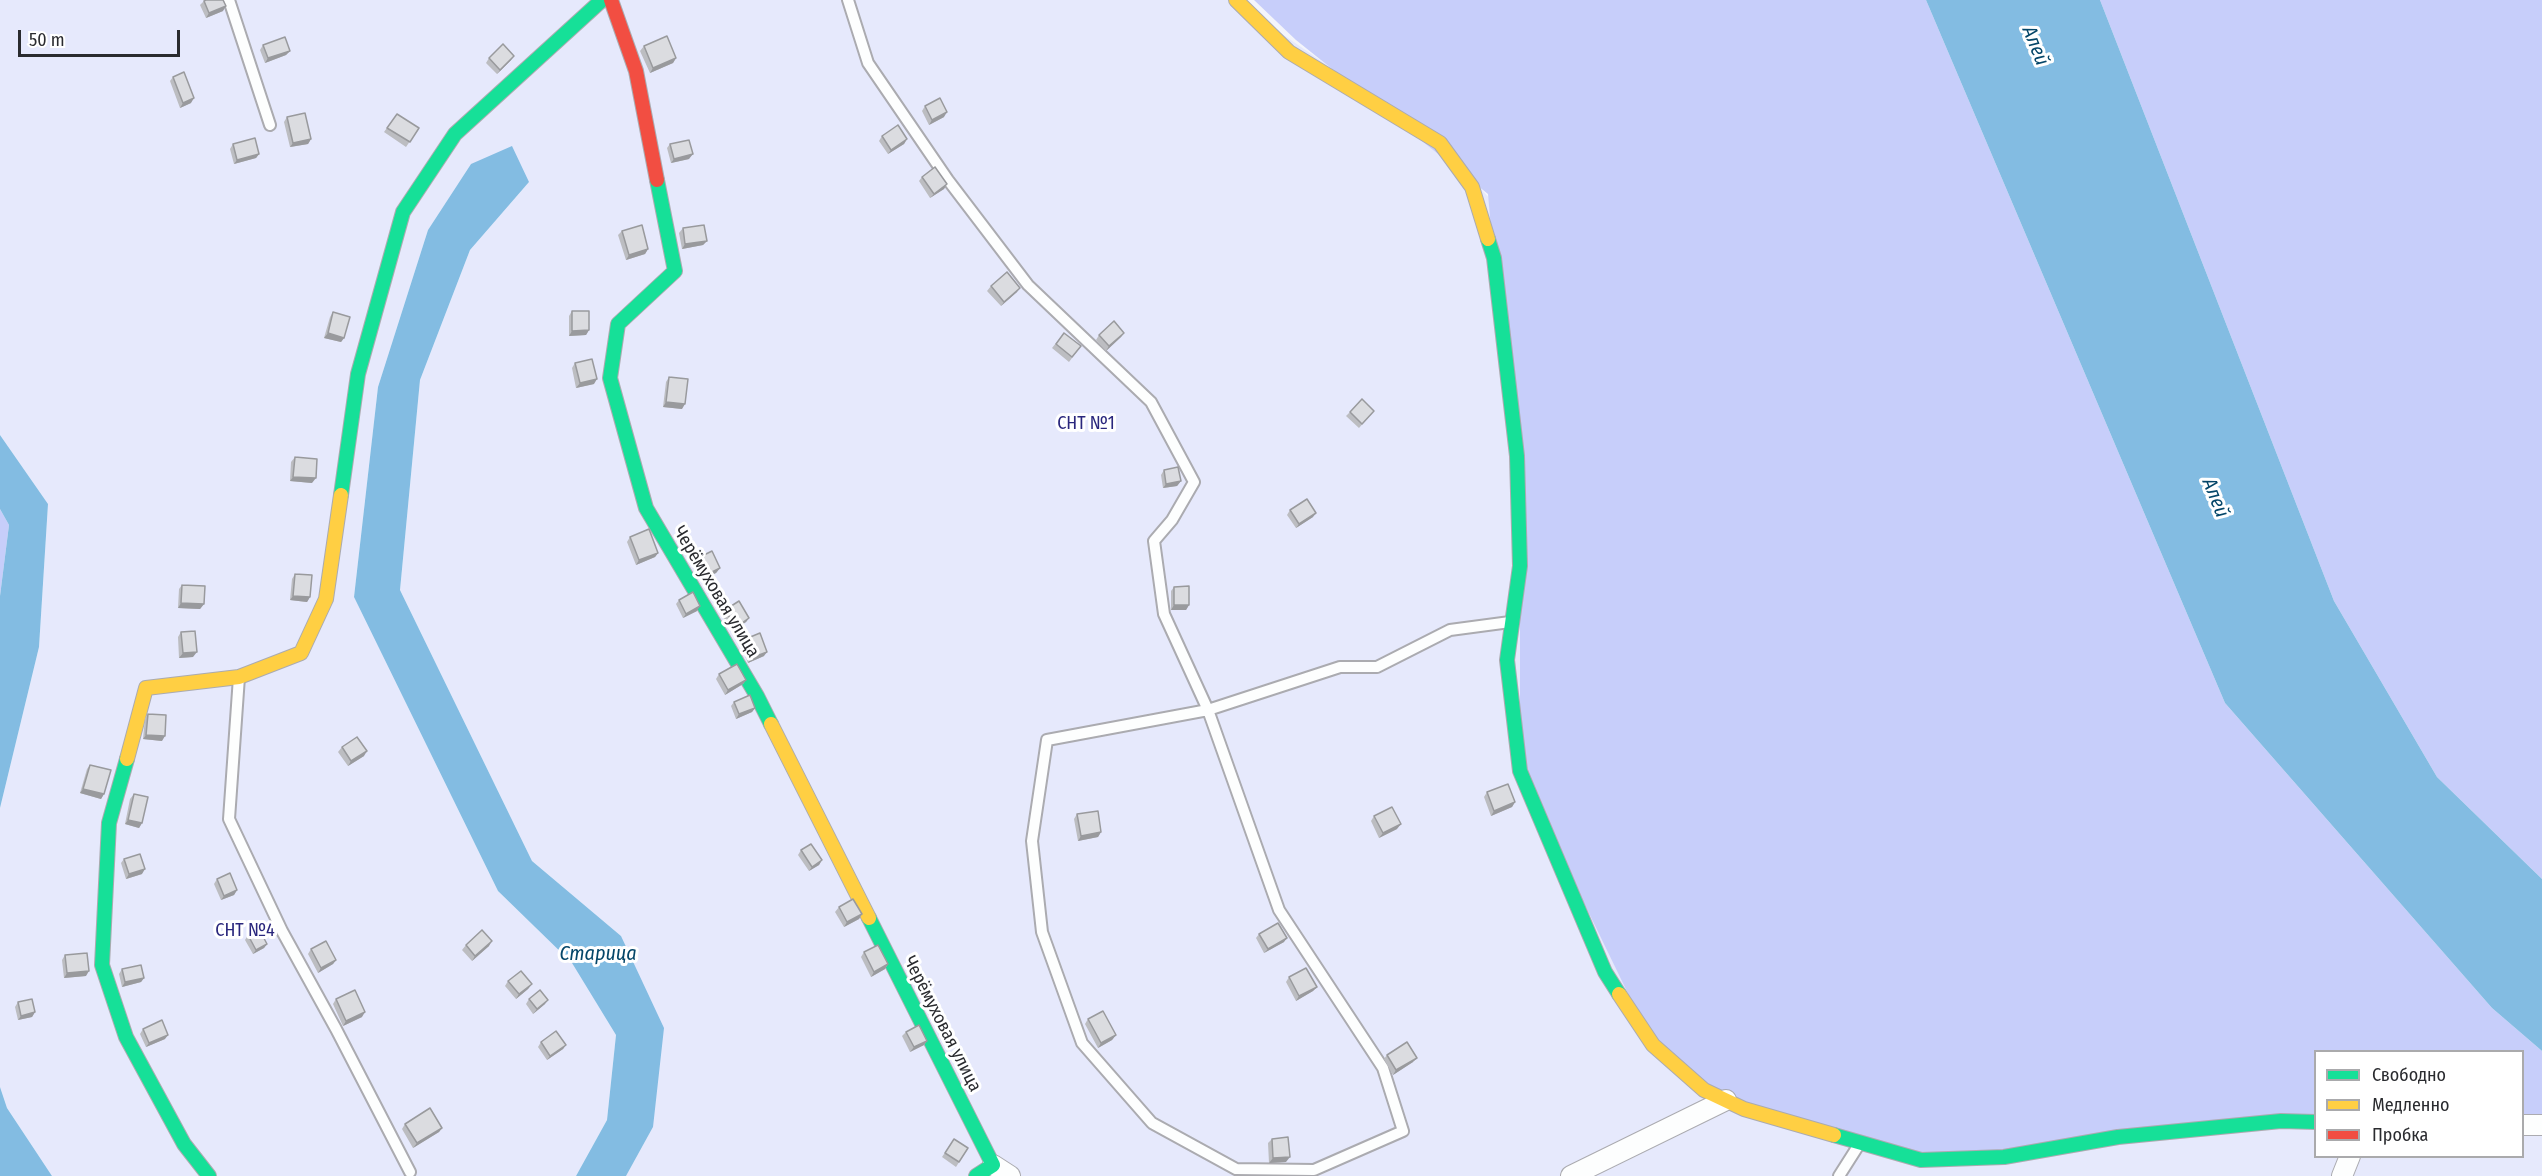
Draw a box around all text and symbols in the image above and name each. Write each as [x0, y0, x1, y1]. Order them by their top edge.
scale bar [21, 18, 183, 56]
water label: Алей [2016, 23, 2054, 69]
text: 50 m [29, 29, 65, 51]
park label: СНТ №1 [1057, 413, 1115, 435]
water label: Алей [2196, 475, 2234, 521]
street label: Черёмуховая улица [668, 522, 764, 662]
park label: СНТ №4 [215, 920, 275, 942]
water label: Старица [559, 942, 637, 966]
street label: Черёмуховая улица [898, 953, 986, 1095]
legend [2314, 1050, 2524, 1158]
text: Свободно [2372, 1064, 2446, 1086]
text: Медленно [2372, 1094, 2450, 1116]
text: Пробка [2372, 1124, 2428, 1146]

